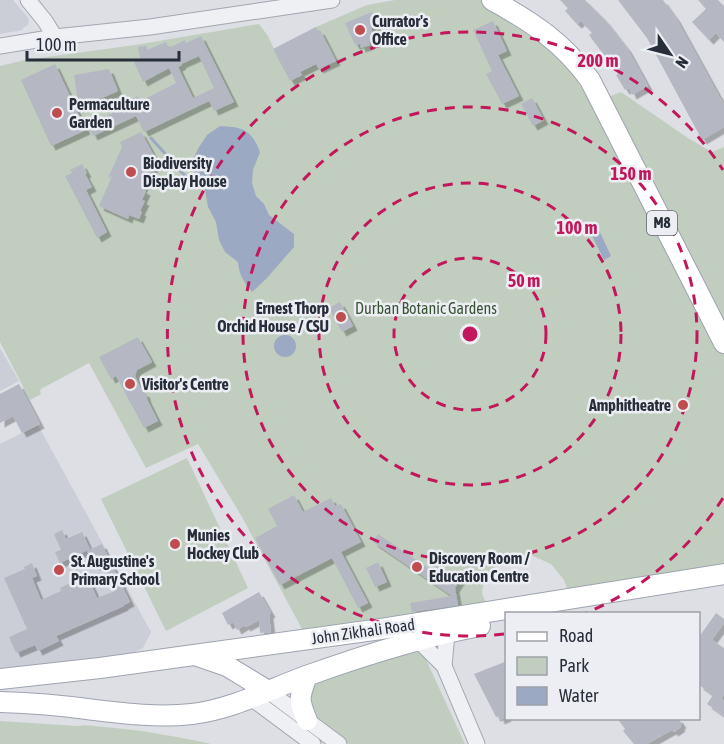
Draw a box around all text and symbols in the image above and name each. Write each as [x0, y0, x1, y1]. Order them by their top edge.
place label: Currator's Office [372, 12, 429, 48]
marker: Currator's Office [353, 23, 367, 37]
scale bar [27, 24, 178, 62]
north arrow [640, 24, 700, 84]
text: 100 m [36, 34, 77, 55]
text: 200 m [578, 50, 618, 71]
text: N [672, 54, 692, 72]
place label: Permaculture Garden [69, 95, 150, 131]
marker: Permaculture Garden [50, 106, 64, 120]
place label: Biodiversity Display House [143, 154, 227, 190]
text: 150 m [611, 163, 651, 184]
marker: Biodiversity Display House [124, 165, 138, 179]
road number: M8 [647, 211, 677, 235]
text: 100 m [557, 217, 597, 238]
text: 50 m [508, 270, 540, 291]
place label: Ernest Thorp Orchid House / CSU [217, 299, 329, 335]
park label: Durban Botanic Gardens [355, 299, 497, 317]
marker: Ernest Thorp Orchid House / CSU [334, 310, 348, 324]
centre of rings [460, 324, 480, 344]
place label: Visitor's Centre [141, 375, 229, 393]
marker: Visitor's Centre [123, 377, 137, 391]
place label: Amphitheatre [588, 396, 671, 414]
marker: Amphitheatre [676, 398, 690, 412]
place label: Munies Hockey Club [187, 526, 260, 562]
marker: Munies Hockey Club [168, 537, 182, 551]
place label: Discovery Room / Education Centre [429, 549, 531, 585]
place label: St. Augustine's Primary School [71, 552, 160, 588]
marker: Discovery Room / Education Centre [410, 560, 424, 574]
marker: St. Augustine's Primary School [52, 563, 66, 577]
legend [505, 612, 700, 720]
street label: John Zikhali Road [310, 615, 416, 647]
text: Road [559, 625, 593, 646]
text: Park [559, 655, 589, 676]
text: Water [559, 685, 599, 706]

